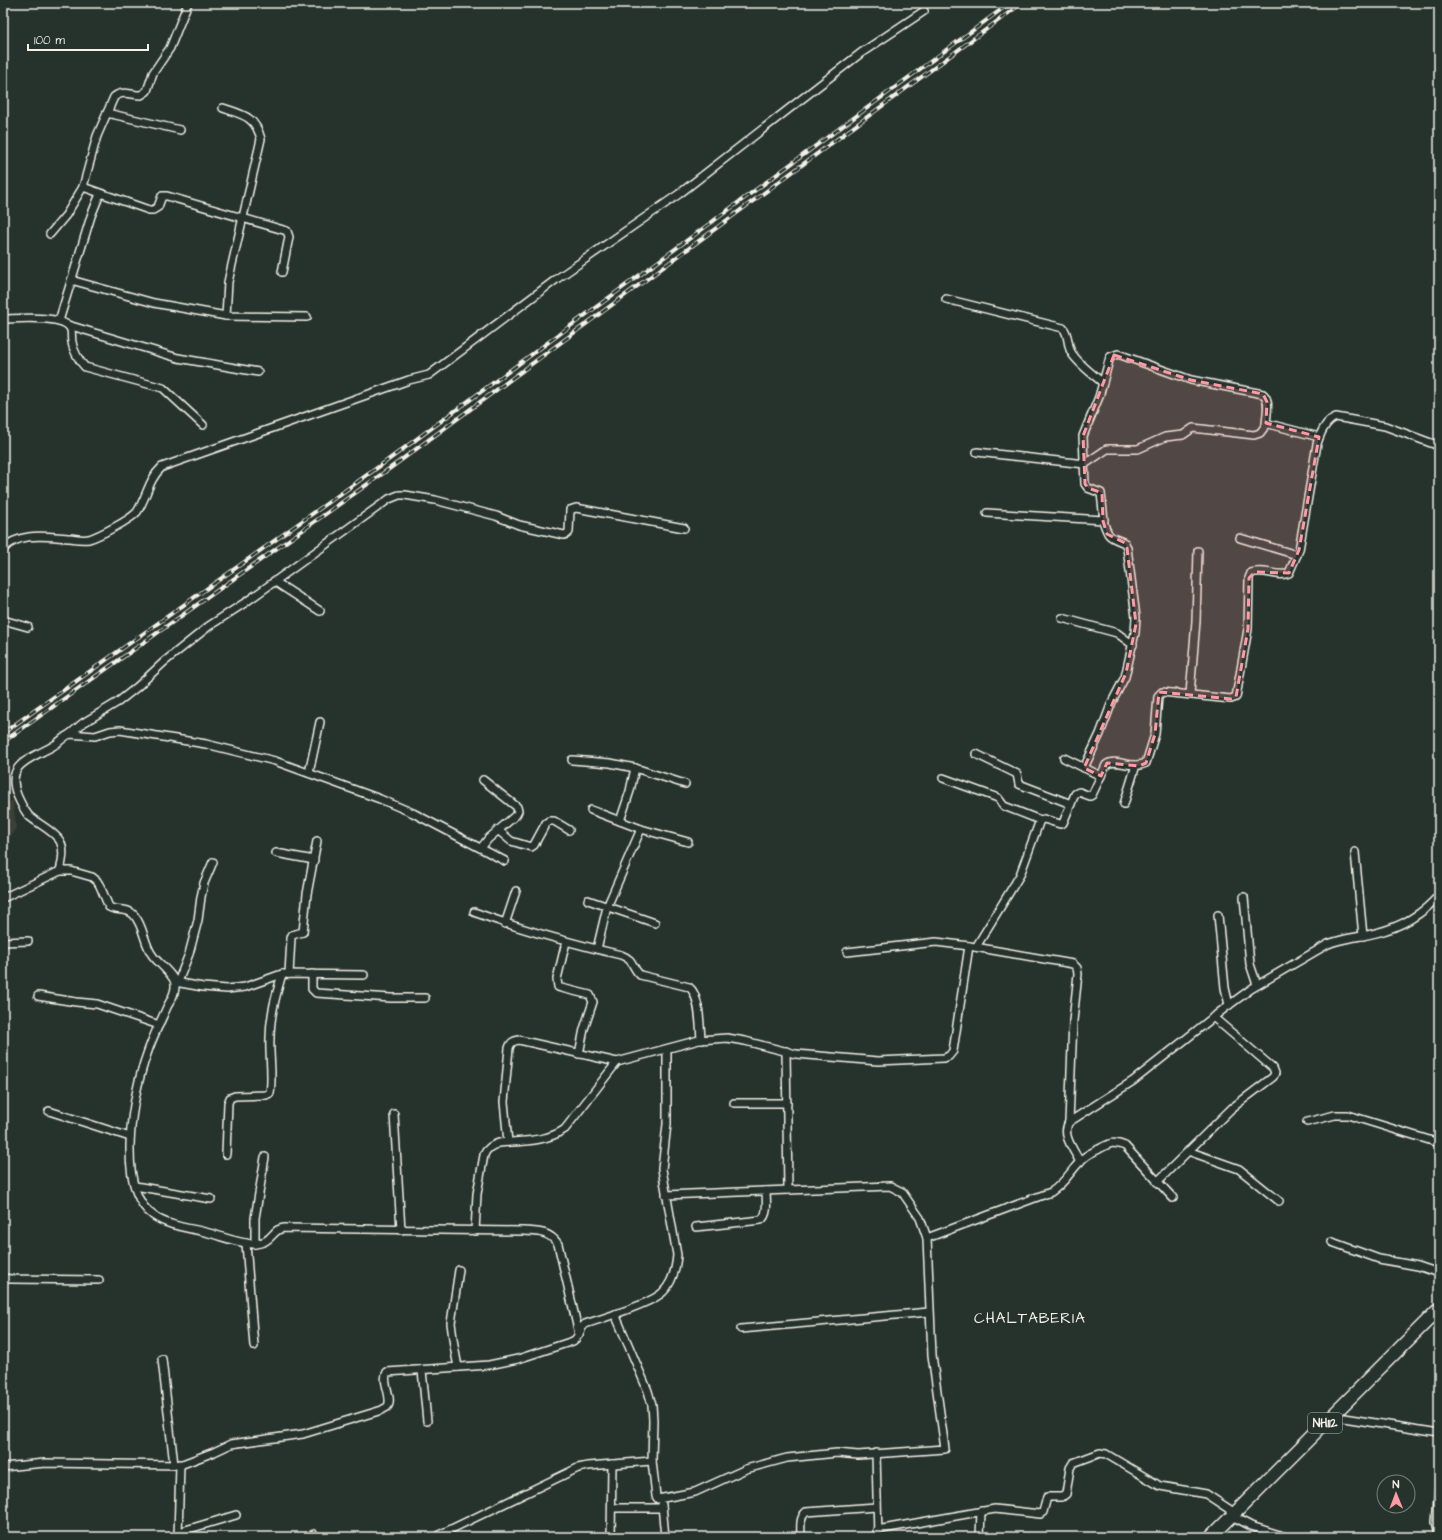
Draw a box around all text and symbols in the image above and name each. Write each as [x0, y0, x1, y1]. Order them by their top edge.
scale bar [28, 26, 148, 52]
text: 100 m [34, 32, 65, 49]
district label: CHALTABERIA [974, 1308, 1086, 1329]
road number: NH112 [1308, 1413, 1342, 1433]
north arrow [1376, 1474, 1416, 1514]
text: N [1392, 1477, 1400, 1492]

